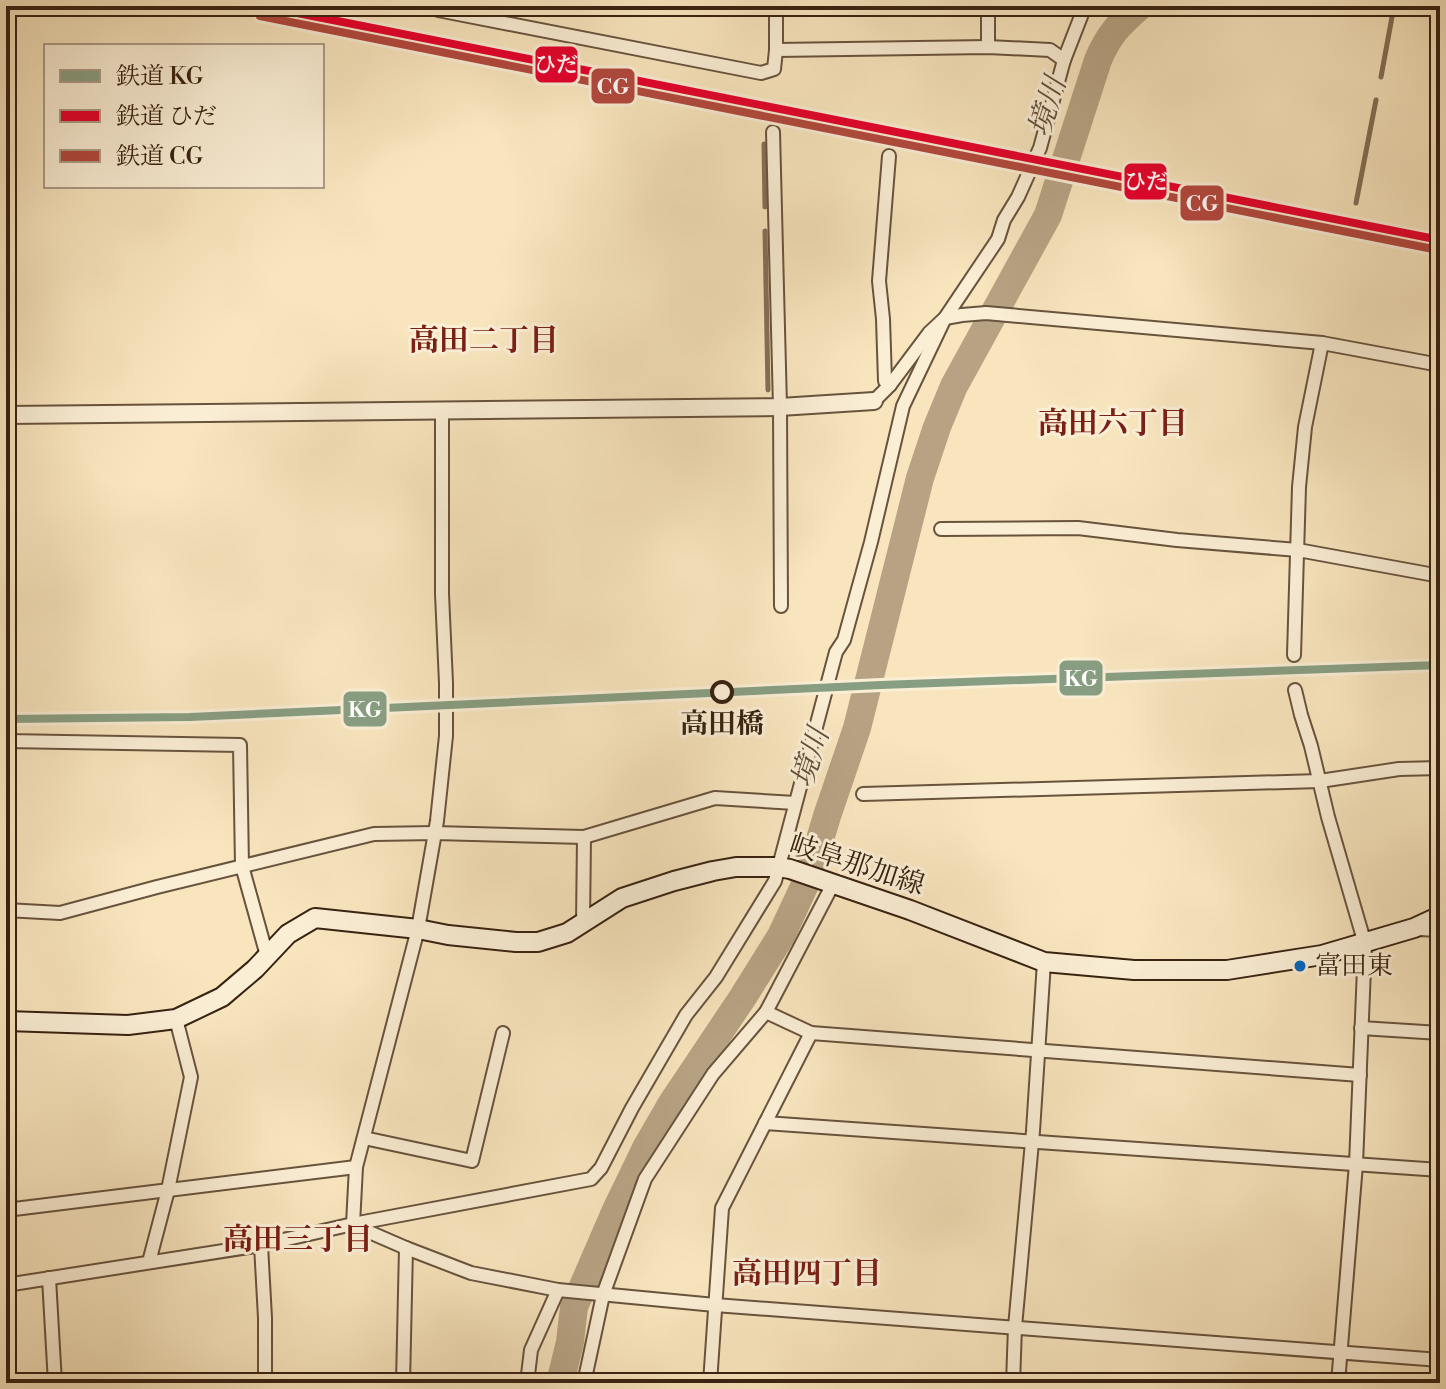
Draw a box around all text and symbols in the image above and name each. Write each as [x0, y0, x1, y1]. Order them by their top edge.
legend [44, 44, 324, 188]
line badge: ひだ [534, 45, 579, 84]
text: ひだ [534, 52, 578, 79]
text: 鉄道 KG [116, 62, 204, 92]
line badge: CG [590, 67, 636, 105]
water label: 境川 [1021, 70, 1076, 141]
text: CG [596, 74, 630, 101]
text: 鉄道 ひだ [116, 102, 217, 132]
text: 鉄道 CG [116, 142, 203, 172]
line badge: ひだ [1123, 162, 1168, 201]
text: ひだ [1124, 169, 1168, 196]
line badge: CG [1179, 184, 1225, 222]
text: CG [1185, 191, 1219, 218]
district label: 高田二丁目 [409, 322, 559, 360]
district label: 高田六丁目 [1038, 405, 1188, 443]
line badge: KG [1058, 659, 1104, 697]
text: KG [1064, 666, 1099, 693]
marker: 高田橋 [711, 681, 733, 703]
line badge: KG [342, 690, 388, 728]
text: KG [348, 697, 383, 724]
place label: 高田橋 [680, 707, 764, 742]
water label: 境川 [784, 721, 839, 792]
street label: 岐阜那加線 [785, 827, 929, 903]
place label: 富田東 [1315, 950, 1393, 982]
marker: 富田東 [1292, 958, 1308, 974]
district label: 高田三丁目 [223, 1221, 373, 1259]
district label: 高田四丁目 [732, 1255, 882, 1293]

